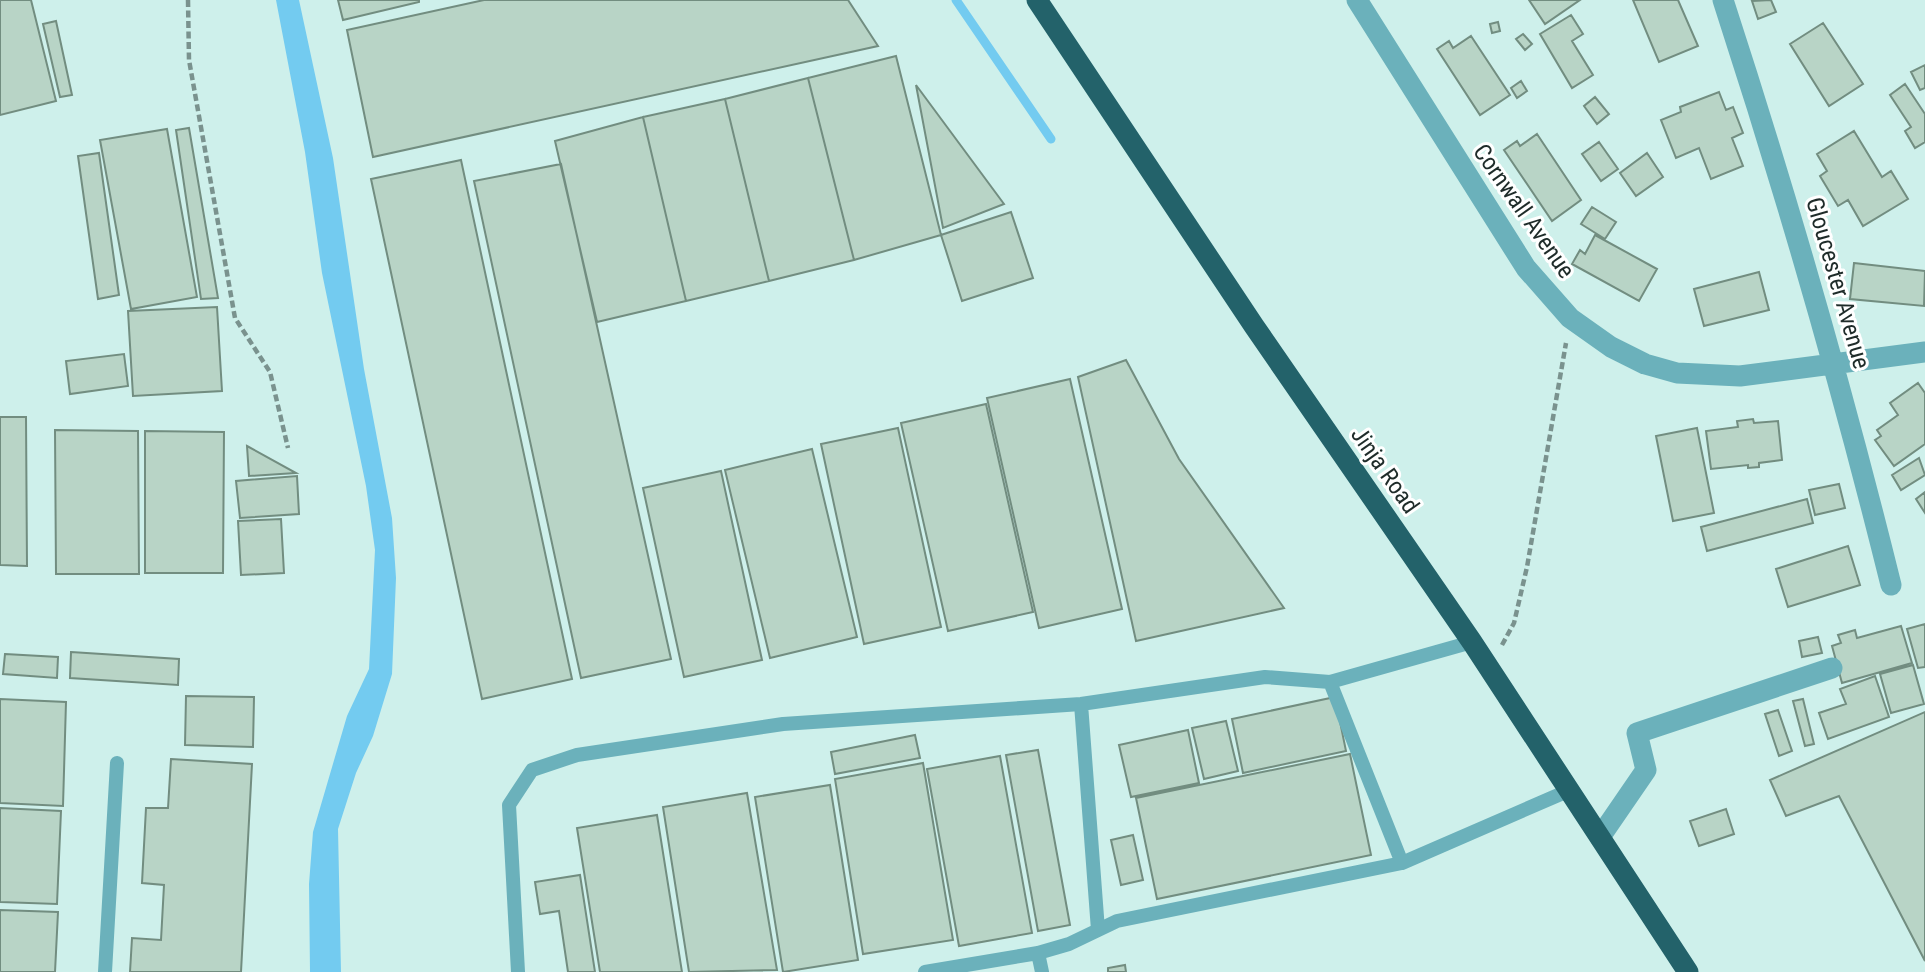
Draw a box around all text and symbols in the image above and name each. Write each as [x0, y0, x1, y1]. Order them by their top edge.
street label: Cornwall Avenue [1467, 139, 1581, 283]
street label: Gloucester Avenue [1800, 194, 1876, 372]
street label: Jinja Road [1345, 421, 1425, 519]

